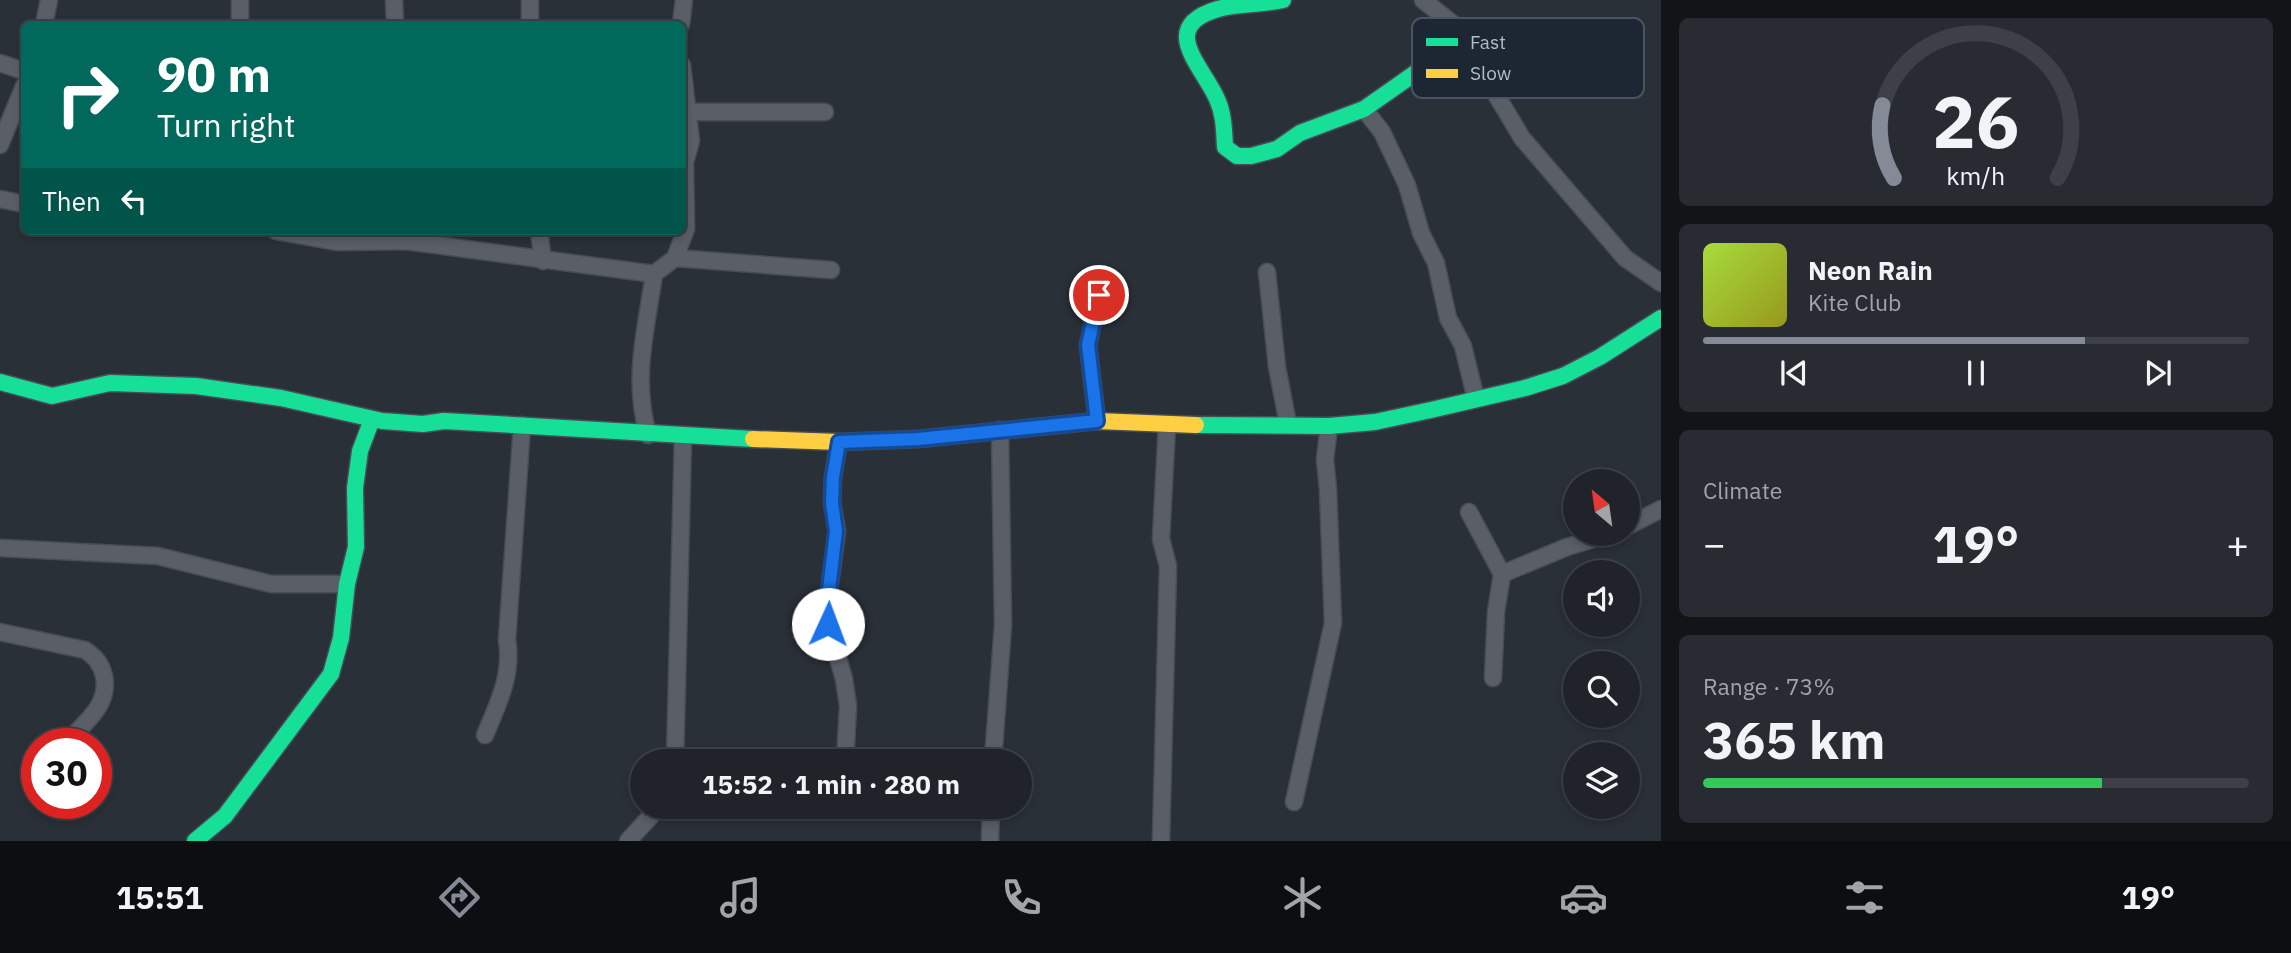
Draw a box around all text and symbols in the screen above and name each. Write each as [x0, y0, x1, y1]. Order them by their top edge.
legend [1412, 18, 1644, 98]
text: Fast [1470, 30, 1506, 54]
text: 90 m [157, 42, 271, 105]
icon: right [42, 49, 133, 140]
text: Slow [1470, 61, 1511, 85]
text: 26 [1932, 73, 2020, 168]
text: Turn right [157, 104, 295, 146]
text: km/h [1947, 159, 2005, 192]
icon: left [115, 182, 153, 220]
text: Then [42, 184, 101, 218]
text: Neon Rain [1808, 253, 1933, 287]
pin [1069, 265, 1129, 325]
icon: arrive [1080, 276, 1118, 314]
text: Kite Club [1808, 287, 1901, 317]
icon: previous [1775, 354, 1813, 392]
icon: pause [1957, 354, 1995, 392]
icon: next [2139, 354, 2177, 392]
north arrow [1563, 469, 1640, 546]
map controls [1563, 469, 1640, 819]
text: Climate [1703, 475, 1782, 505]
text: 19° [1933, 510, 2019, 577]
text: − [1703, 519, 1726, 568]
text: + [2226, 519, 2249, 568]
button: sound [1563, 560, 1640, 637]
position arrow [791, 587, 865, 661]
button: search [1563, 651, 1640, 728]
text: Range · 73% [1703, 671, 1835, 701]
text: 365 km [1703, 706, 1885, 773]
speed limit sign: 30 [21, 728, 112, 819]
button: layers [1563, 742, 1640, 819]
text: 15:52 · 1 min · 280 m [702, 767, 960, 801]
icon: directions [435, 873, 484, 922]
icon: music [716, 873, 765, 922]
icon: phone [997, 873, 1046, 922]
icon: climate [1278, 873, 1327, 922]
icon: car [1559, 873, 1608, 922]
icon: filters [1840, 873, 1889, 922]
text: 15:51 [116, 876, 203, 918]
text: 19° [2121, 876, 2175, 918]

